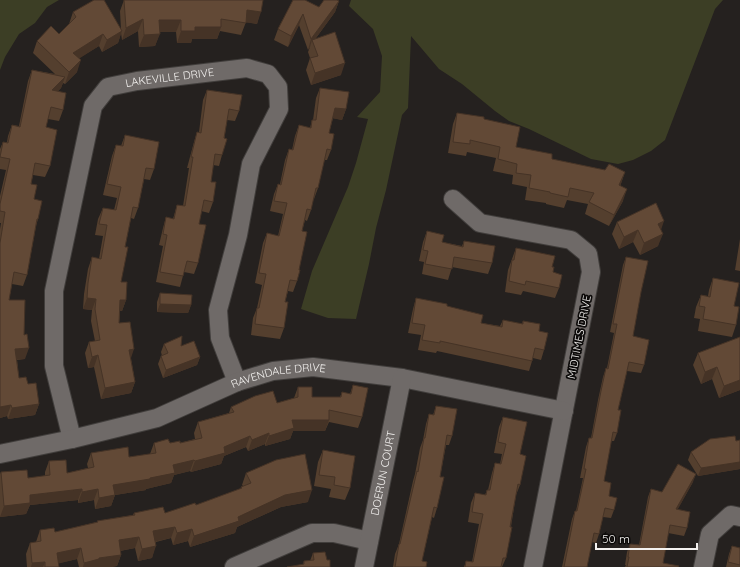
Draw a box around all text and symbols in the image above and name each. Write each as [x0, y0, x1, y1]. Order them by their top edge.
street label: LAKEVILLE DRIVE [124, 65, 215, 90]
street label: MIDTIMES DRIVE [564, 294, 594, 380]
street label: RAVENDALE DRIVE [228, 360, 326, 391]
street label: DOERUN COURT [368, 429, 398, 516]
scale bar [596, 525, 697, 551]
text: 50 m [602, 531, 630, 546]

